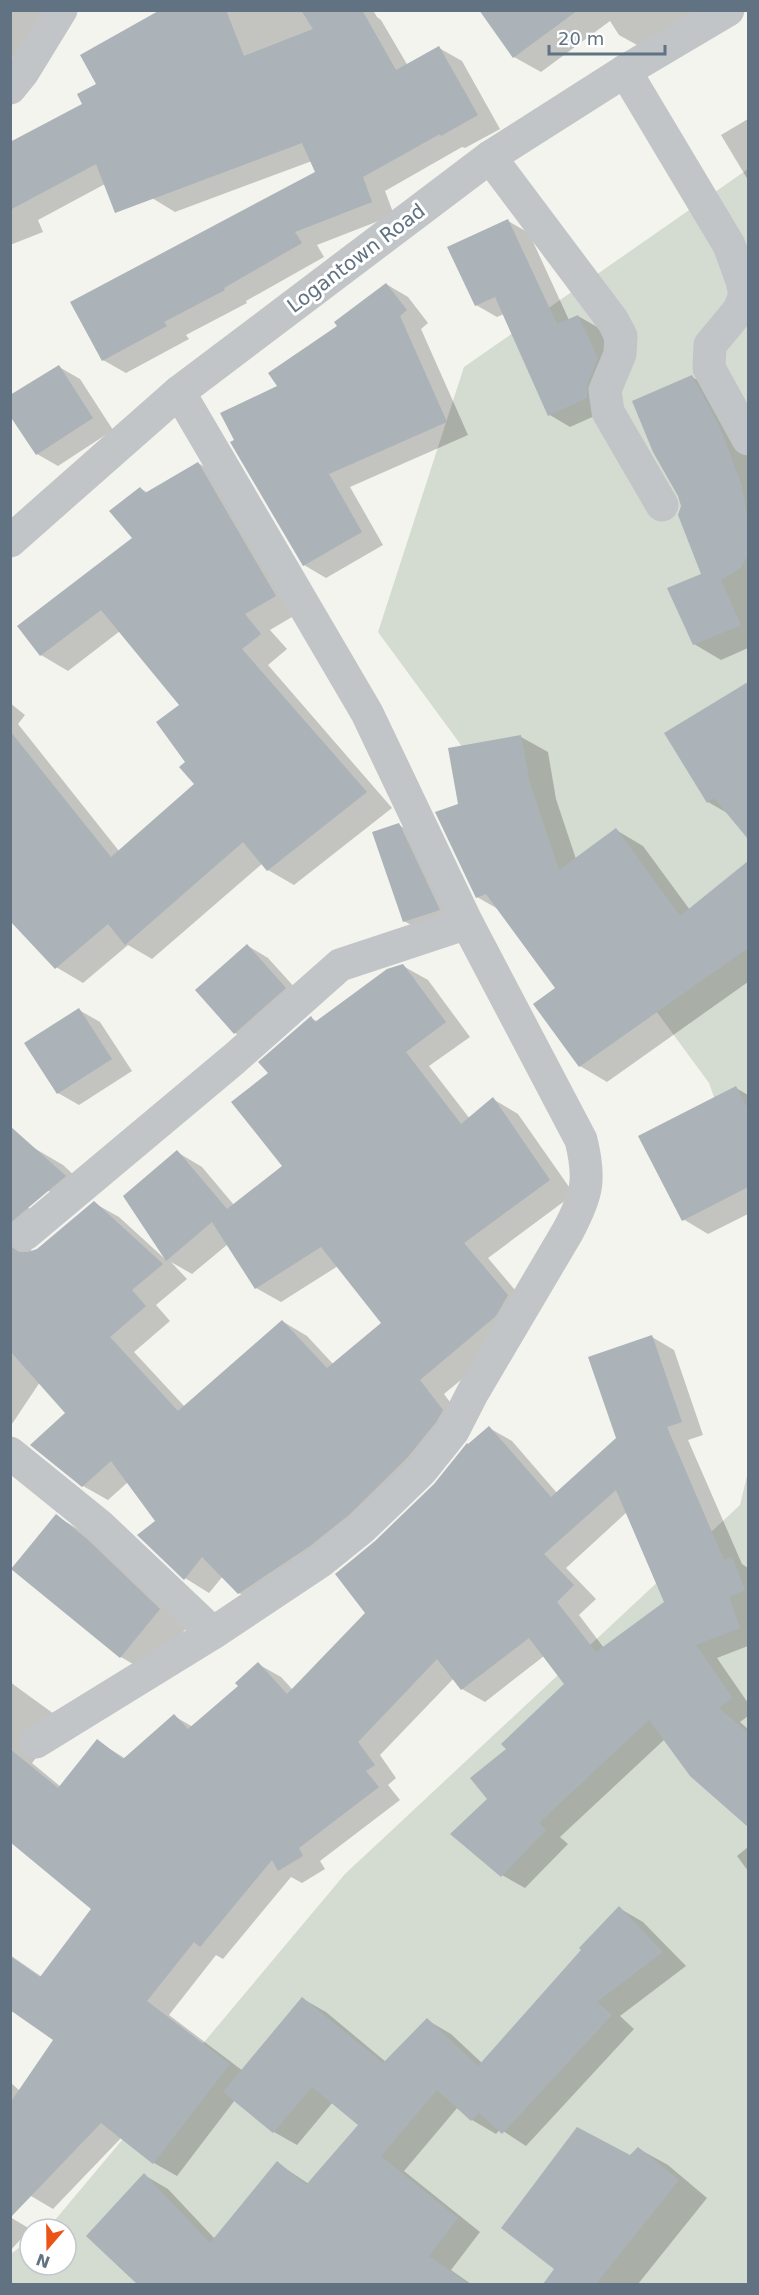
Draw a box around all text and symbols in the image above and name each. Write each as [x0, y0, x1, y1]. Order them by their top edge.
scale bar [549, 18, 664, 56]
text: 20 m [558, 28, 604, 49]
street label: Logantown Road [282, 198, 430, 318]
north arrow [18, 2217, 78, 2277]
text: N [33, 2249, 53, 2272]

